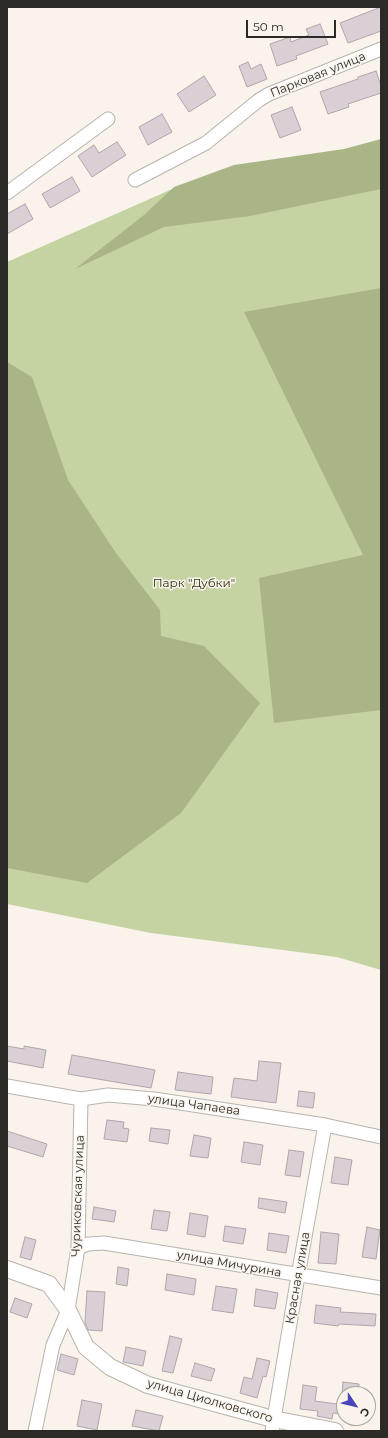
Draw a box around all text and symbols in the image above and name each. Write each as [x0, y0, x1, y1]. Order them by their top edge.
scale bar [248, 12, 338, 38]
text: 50 m [253, 19, 284, 34]
street label: Парковая улица [268, 49, 368, 101]
park label: Парк "Дубки" [153, 576, 235, 590]
street label: улица Чапаева [147, 1091, 241, 1119]
street label: Чуриковская улица [69, 1135, 87, 1257]
street label: Красная улица [283, 1231, 313, 1325]
street label: улица Мичурина [176, 1248, 282, 1280]
street label: улица Циолковского [146, 1376, 274, 1426]
north arrow [336, 1386, 376, 1426]
text: С [357, 1405, 373, 1420]

